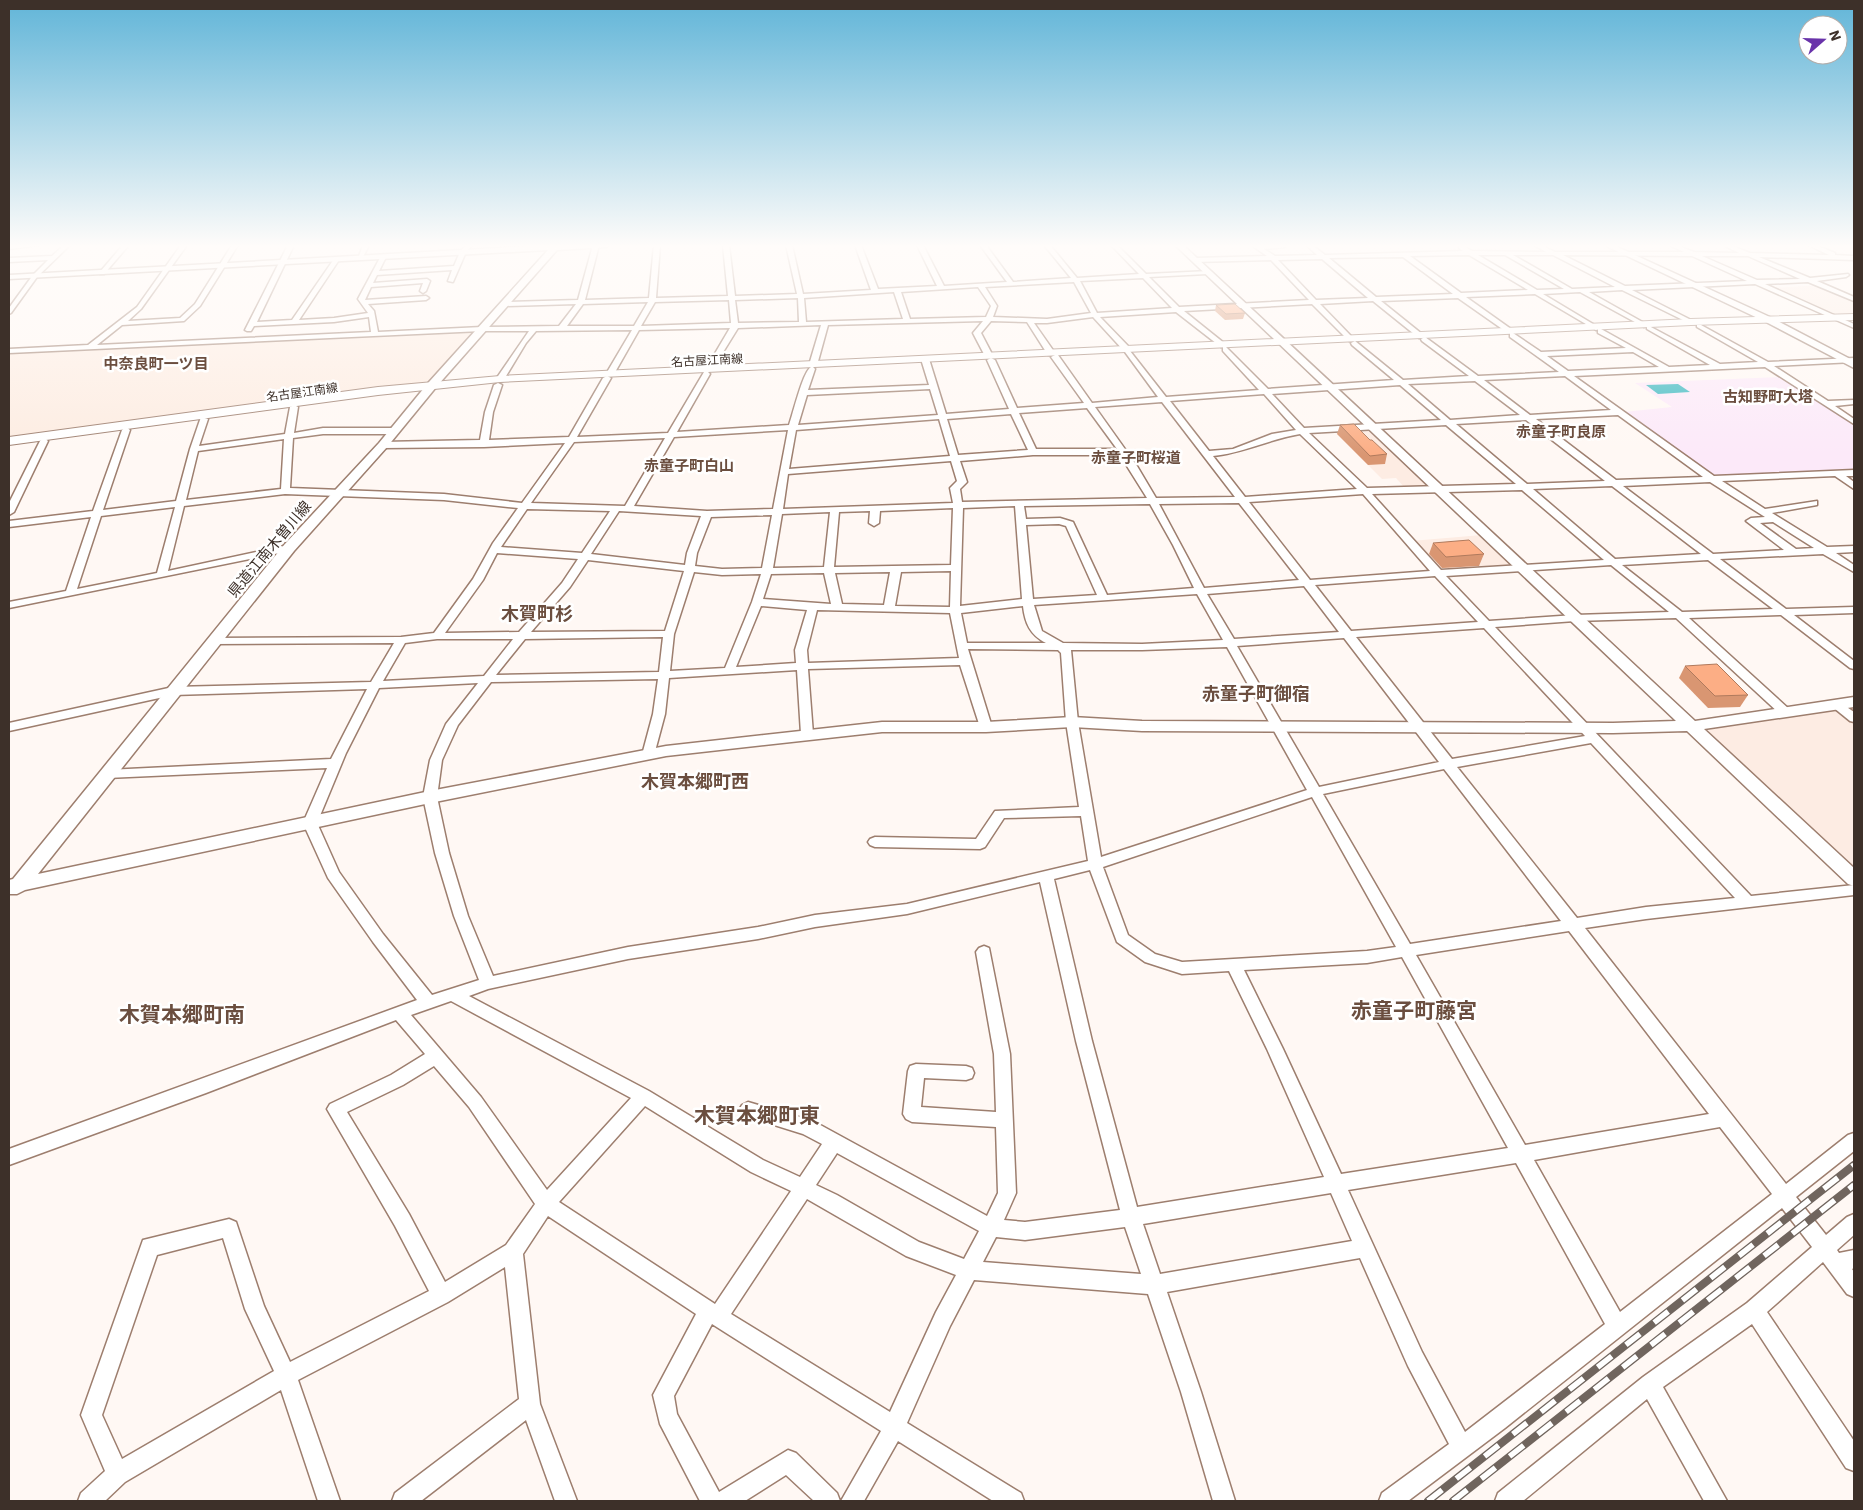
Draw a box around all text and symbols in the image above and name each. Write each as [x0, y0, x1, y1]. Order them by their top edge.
north arrow [1798, 15, 1848, 65]
text: N [1825, 28, 1845, 43]
street label: 名古屋江南線 [671, 351, 743, 369]
district label: 中奈良町一ツ目 [103, 354, 209, 373]
street label: 名古屋江南線 [265, 380, 339, 404]
district label: 古知野町大塔 [1723, 387, 1813, 406]
district label: 赤童子町良原 [1516, 422, 1606, 441]
district label: 赤童子町桜道 [1091, 448, 1181, 467]
district label: 赤童子町白山 [644, 456, 734, 475]
street label: 県道江南木曽川線 [223, 497, 315, 601]
district label: 木賀町杉 [501, 602, 573, 625]
district label: 赤童子町御宿 [1202, 682, 1310, 705]
district label: 木賀本郷町西 [641, 770, 749, 793]
district label: 赤童子町藤宮 [1351, 996, 1477, 1024]
district label: 木賀本郷町南 [119, 1000, 245, 1028]
district label: 木賀本郷町東 [694, 1101, 820, 1129]

